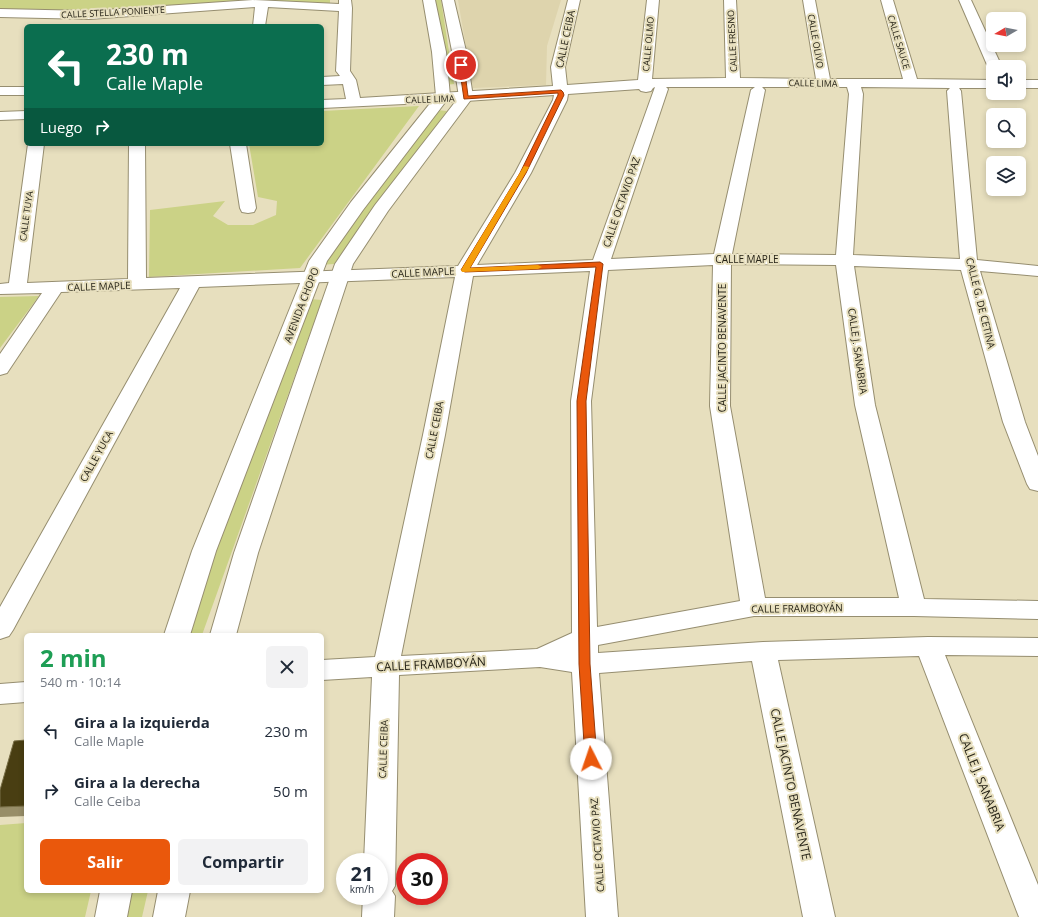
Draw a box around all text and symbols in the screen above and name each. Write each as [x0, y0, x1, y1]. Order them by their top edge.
street label: CALLE STELLA PONIENTE [61, 3, 165, 21]
street label: CALLE CEIBA [552, 8, 578, 69]
street label: CALLE FRESNO [724, 10, 740, 72]
north arrow [986, 12, 1026, 52]
map controls [986, 12, 1026, 196]
street label: CALLE OLIVO [805, 13, 827, 69]
street label: CALLE SAUCE [885, 13, 913, 71]
street label: CALLE OLMO [639, 16, 657, 72]
text: 230 m [106, 35, 189, 73]
icon: left [40, 40, 92, 92]
pin [444, 48, 478, 82]
icon: arrive [450, 54, 472, 76]
button: sound [986, 60, 1026, 100]
text: Calle Maple [106, 71, 203, 95]
street label: CALLE LIMA [788, 76, 838, 90]
street label: CALLE LIMA [405, 92, 455, 106]
button: search [986, 108, 1026, 148]
icon: right [91, 116, 113, 138]
text: Luego [40, 117, 83, 137]
street label: CALLE OCTAVIO PAZ [599, 155, 643, 249]
button: layers [986, 156, 1026, 196]
street label: CALLE TUYA [16, 190, 36, 242]
street label: CALLE MAPLE [715, 252, 779, 266]
street label: CALLE G. DE CETINA [963, 256, 999, 351]
street label: CALLE MAPLE [391, 263, 455, 281]
street label: AVENIDA CHOPO [280, 265, 322, 345]
street label: CALLE MAPLE [67, 278, 131, 294]
street label: CALLE JACINTO BENAVENTE [715, 284, 729, 412]
street label: CALLE J. SANABRIA [845, 307, 871, 395]
street label: CALLE CEIBA [422, 399, 447, 460]
street label: CALLE YUCA [76, 427, 116, 484]
street label: CALLE FRAMBOYÁN [751, 600, 843, 616]
text: 2 min [40, 641, 107, 674]
button: close [266, 646, 308, 688]
street label: CALLE FRAMBOYÁN [376, 653, 486, 675]
text: 540 m · 10:14 [40, 673, 121, 691]
street label: CALLE JACINTO BENAVENTE [767, 707, 815, 861]
text: Gira a la izquierda [74, 712, 210, 732]
street label: CALLE CEIBA [375, 719, 391, 779]
icon: left [40, 720, 62, 742]
text: 230 m [264, 721, 308, 741]
street label: CALLE J. SANABRIA [955, 731, 1009, 834]
text: Calle Maple [74, 732, 144, 750]
position arrow [570, 738, 612, 780]
text: Gira a la derecha [74, 772, 200, 792]
icon: right [40, 780, 62, 802]
text: 50 m [273, 781, 308, 801]
text: Calle Ceiba [74, 792, 141, 810]
street label: CALLE OCTAVIO PAZ [587, 797, 607, 893]
button: Salir [40, 839, 170, 885]
button: Compartir [178, 839, 308, 885]
speed limit sign: 30 [396, 853, 448, 905]
text: 21 [351, 860, 373, 887]
text: km/h [350, 882, 374, 896]

